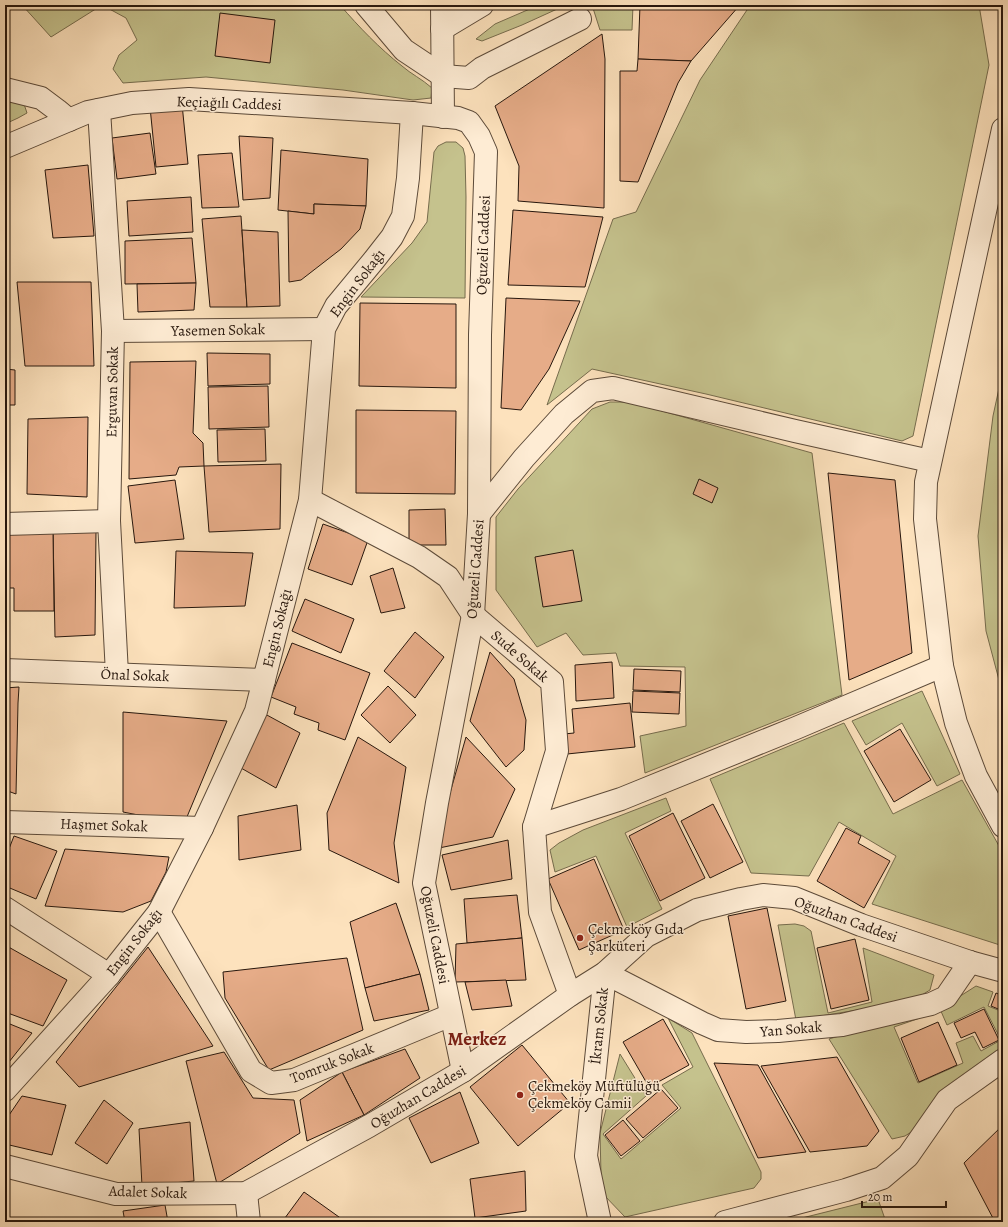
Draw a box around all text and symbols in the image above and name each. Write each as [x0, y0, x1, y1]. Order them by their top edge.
street label: Keçiağılı Caddesi [176, 91, 282, 115]
street label: Oğuzeli Caddesi [471, 195, 495, 295]
street label: Engin Sokağı [325, 245, 389, 321]
street label: Yasemen Sokak [170, 319, 266, 341]
street label: Erguvan Sokak [101, 346, 123, 438]
street label: Oğuzeli Caddesi [462, 518, 488, 620]
street label: Engin Sokağı [258, 586, 296, 670]
street label: Sude Sokak [487, 625, 554, 687]
street label: Önal Sokak [100, 664, 170, 686]
street label: Haşmet Sokak [60, 813, 149, 837]
street label: Oğuzeli Caddesi [416, 884, 454, 986]
street label: Oğuzhan Caddesi [792, 891, 900, 947]
street label: Engin Sokağı [101, 904, 167, 980]
place label: Çekmeköy Gıda Şarküteri [588, 919, 684, 956]
marker: Çekmeköy Gıda Şarküteri [575, 933, 585, 943]
street label: İkram Sokak [585, 986, 613, 1066]
street label: Yan Sokak [758, 1016, 823, 1042]
district label: Merkez [447, 1026, 507, 1052]
street label: Tomruk Sokak [287, 1038, 377, 1088]
street label: Oğuzhan Caddesi [366, 1060, 470, 1134]
place label: Çekmeköy Müftülüğü Çekmeköy Camii [528, 1076, 661, 1113]
marker: Çekmeköy Müftülüğü Çekmeköy Camii [515, 1090, 525, 1100]
street label: Adalet Sokak [107, 1181, 188, 1203]
scale bar [862, 1183, 946, 1209]
text: 20 m [868, 1189, 892, 1205]

